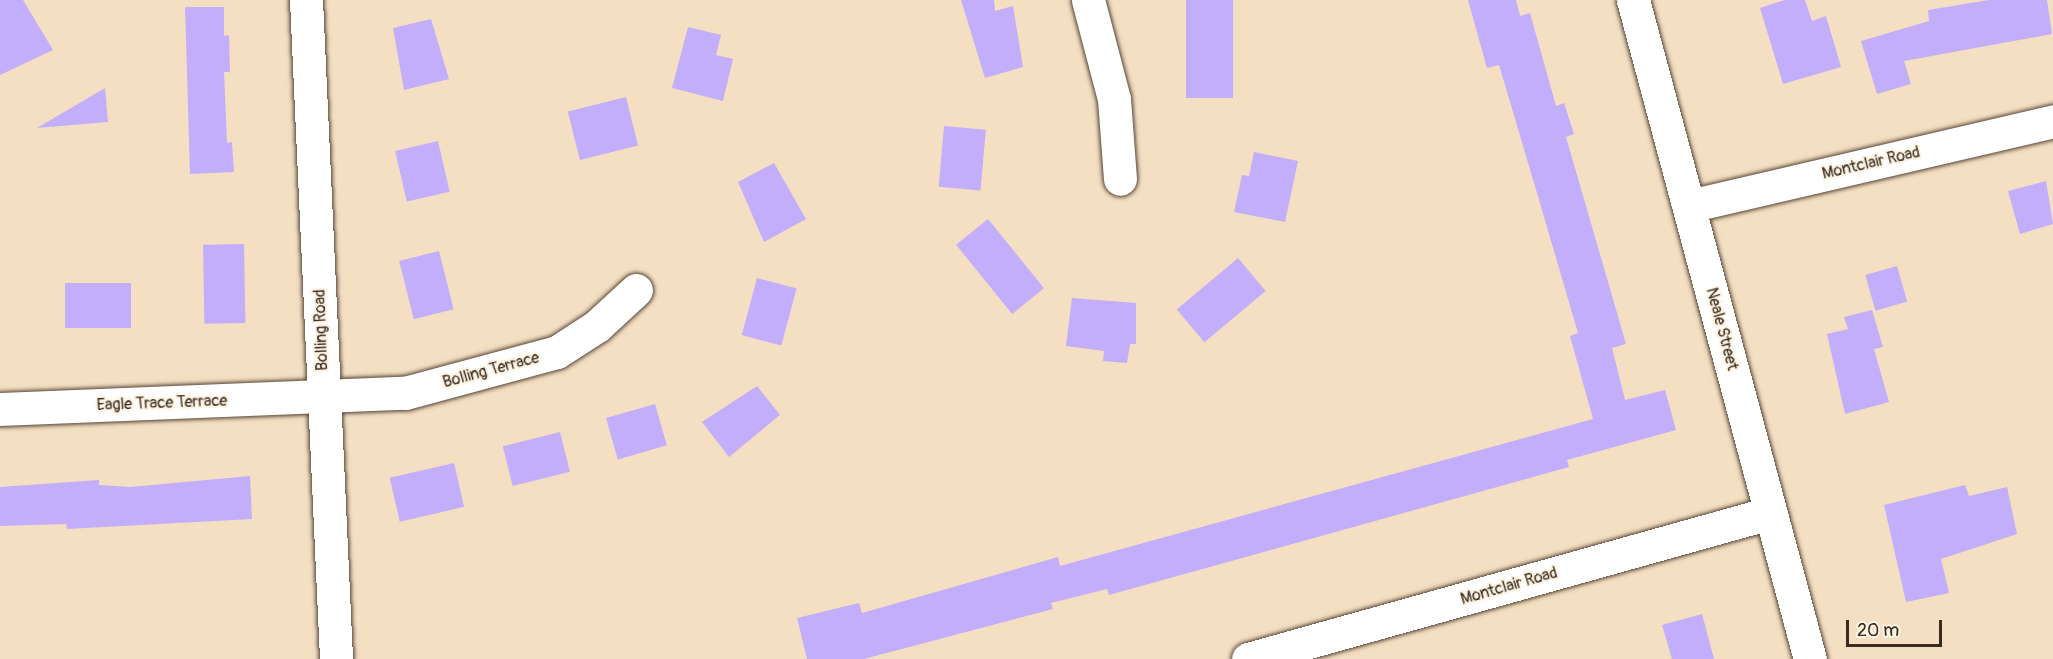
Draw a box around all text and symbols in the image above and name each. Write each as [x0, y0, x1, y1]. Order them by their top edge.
street label: Montclair Road [1820, 142, 1922, 184]
street label: Neale Street [1702, 286, 1742, 372]
street label: Bolling Road [310, 289, 332, 371]
street label: Bolling Terrace [441, 348, 541, 392]
street label: Eagle Trace Terrace [96, 391, 228, 415]
street label: Montclair Road [1458, 563, 1560, 609]
scale bar [1849, 608, 1945, 646]
text: 20 m [1857, 619, 1899, 642]

